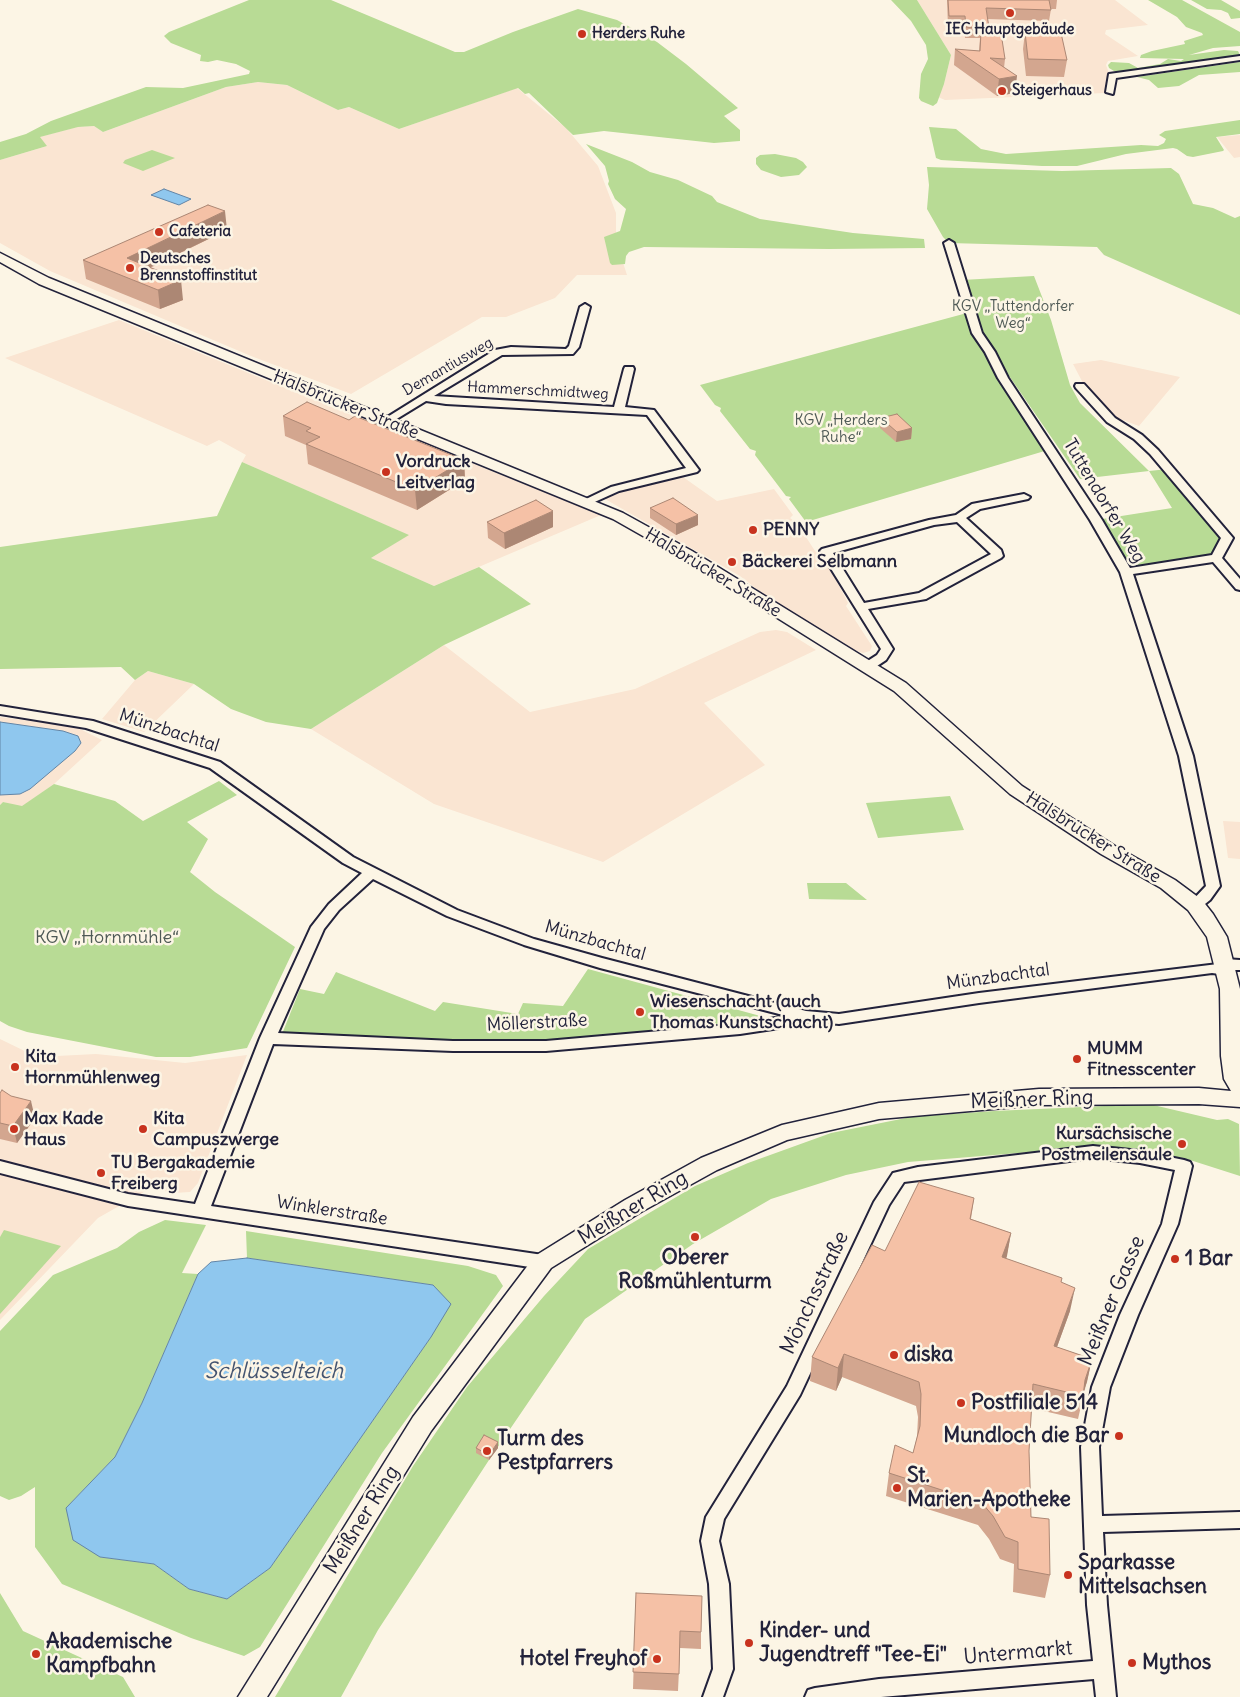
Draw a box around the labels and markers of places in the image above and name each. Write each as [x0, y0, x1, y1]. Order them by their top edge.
marker: IEC Hauptgebäude [1004, 7, 1016, 19]
place label: IEC Hauptgebäude [946, 21, 1074, 39]
place label: Herders Ruhe [592, 25, 685, 43]
marker: Herders Ruhe [576, 28, 588, 40]
place label: Steigerhaus [1012, 82, 1092, 100]
marker: Steigerhaus [996, 85, 1008, 97]
place label: Cafeteria [169, 223, 231, 241]
marker: Cafeteria [153, 226, 165, 238]
place label: Deutsches Brennstoffinstitut [140, 250, 257, 285]
marker: Deutsches Brennstoffinstitut [124, 262, 136, 274]
place label: Vordruck Leitverlag [396, 451, 475, 494]
marker: Vordruck Leitverlag [380, 466, 392, 478]
place label: PENNY [763, 519, 819, 541]
marker: PENNY [747, 524, 759, 536]
place label: Bäckerei Selbmann [742, 551, 897, 573]
marker: Bäckerei Selbmann [726, 556, 738, 568]
place label: Wiesenschacht (auch Thomas Kunstschacht) [650, 991, 833, 1034]
marker: Wiesenschacht (auch Thomas Kunstschacht) [634, 1006, 646, 1018]
place label: MUMM Fitnesscenter [1087, 1038, 1196, 1080]
place label: Kita Hornmühlenweg [25, 1046, 160, 1088]
marker: MUMM Fitnesscenter [1071, 1053, 1083, 1065]
marker: Kita Hornmühlenweg [9, 1061, 21, 1073]
place label: Max Kade Haus [24, 1108, 103, 1150]
place label: Kita Campuszwerge [153, 1108, 279, 1150]
marker: Max Kade Haus [8, 1123, 20, 1135]
marker: Kita Campuszwerge [137, 1123, 149, 1135]
place label: Kursächsische Postmeilensäule [1041, 1123, 1172, 1166]
marker: Kursächsische Postmeilensäule [1176, 1138, 1188, 1150]
place label: TU Bergakademie Freiberg [111, 1152, 255, 1194]
marker: TU Bergakademie Freiberg [95, 1167, 107, 1179]
marker: Oberer Roßmühlenturm [689, 1231, 701, 1243]
place label: Oberer Roßmühlenturm [618, 1245, 772, 1295]
place label: 1 Bar [1185, 1246, 1233, 1272]
marker: 1 Bar [1169, 1253, 1181, 1265]
place label: diska [904, 1342, 953, 1368]
marker: diska [888, 1349, 900, 1361]
place label: Postfiliale 514 [971, 1390, 1098, 1416]
marker: Postfiliale 514 [955, 1397, 967, 1409]
place label: Mundloch die Bar [943, 1423, 1109, 1449]
place label: Turm des Pestpfarrers [497, 1426, 613, 1476]
marker: Mundloch die Bar [1113, 1430, 1125, 1442]
marker: Turm des Pestpfarrers [481, 1445, 493, 1457]
place label: St. Marien-Apotheke [907, 1463, 1071, 1513]
marker: St. Marien-Apotheke [891, 1482, 903, 1494]
place label: Sparkasse Mittelsachsen [1078, 1550, 1207, 1600]
marker: Sparkasse Mittelsachsen [1062, 1569, 1074, 1581]
place label: Kinder- und Jugendtreff "Tee-Ei" [759, 1618, 947, 1668]
place label: Akademische Kampfbahn [46, 1629, 172, 1679]
marker: Kinder- und Jugendtreff "Tee-Ei" [743, 1637, 755, 1649]
place label: Hotel Freyhof [520, 1646, 647, 1672]
marker: Akademische Kampfbahn [30, 1648, 42, 1660]
place label: Mythos [1142, 1650, 1211, 1676]
marker: Hotel Freyhof [651, 1653, 663, 1665]
marker: Mythos [1126, 1657, 1138, 1669]

